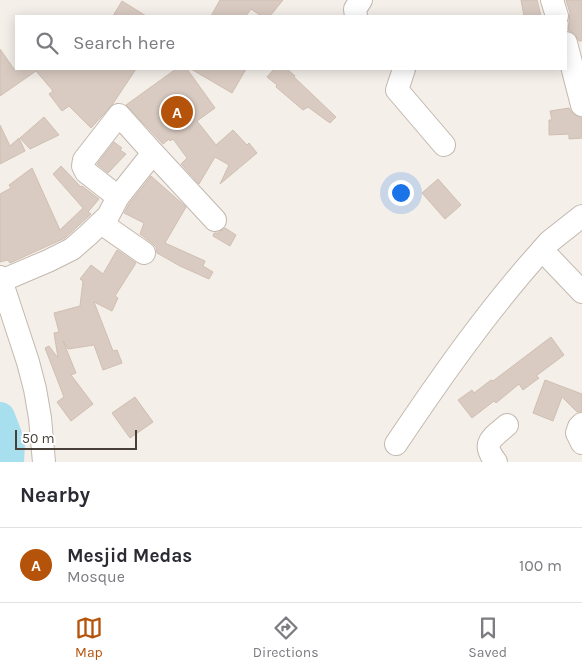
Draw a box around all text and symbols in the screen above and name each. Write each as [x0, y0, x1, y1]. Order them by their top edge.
search box [15, 15, 567, 70]
icon: search [33, 29, 61, 57]
text: Search here [73, 32, 175, 54]
pin: A [161, 93, 193, 131]
your location [388, 180, 414, 206]
scale bar [15, 427, 138, 450]
text: 50 m [22, 430, 55, 447]
text: Nearby [20, 483, 90, 507]
text: Mesjid Medas [67, 545, 192, 567]
text: A [31, 556, 41, 575]
text: 100 m [519, 556, 562, 575]
text: Mosque [67, 567, 125, 586]
tab: Map [75, 614, 103, 661]
tab: Directions [253, 614, 319, 661]
tab: Saved [468, 614, 507, 661]

